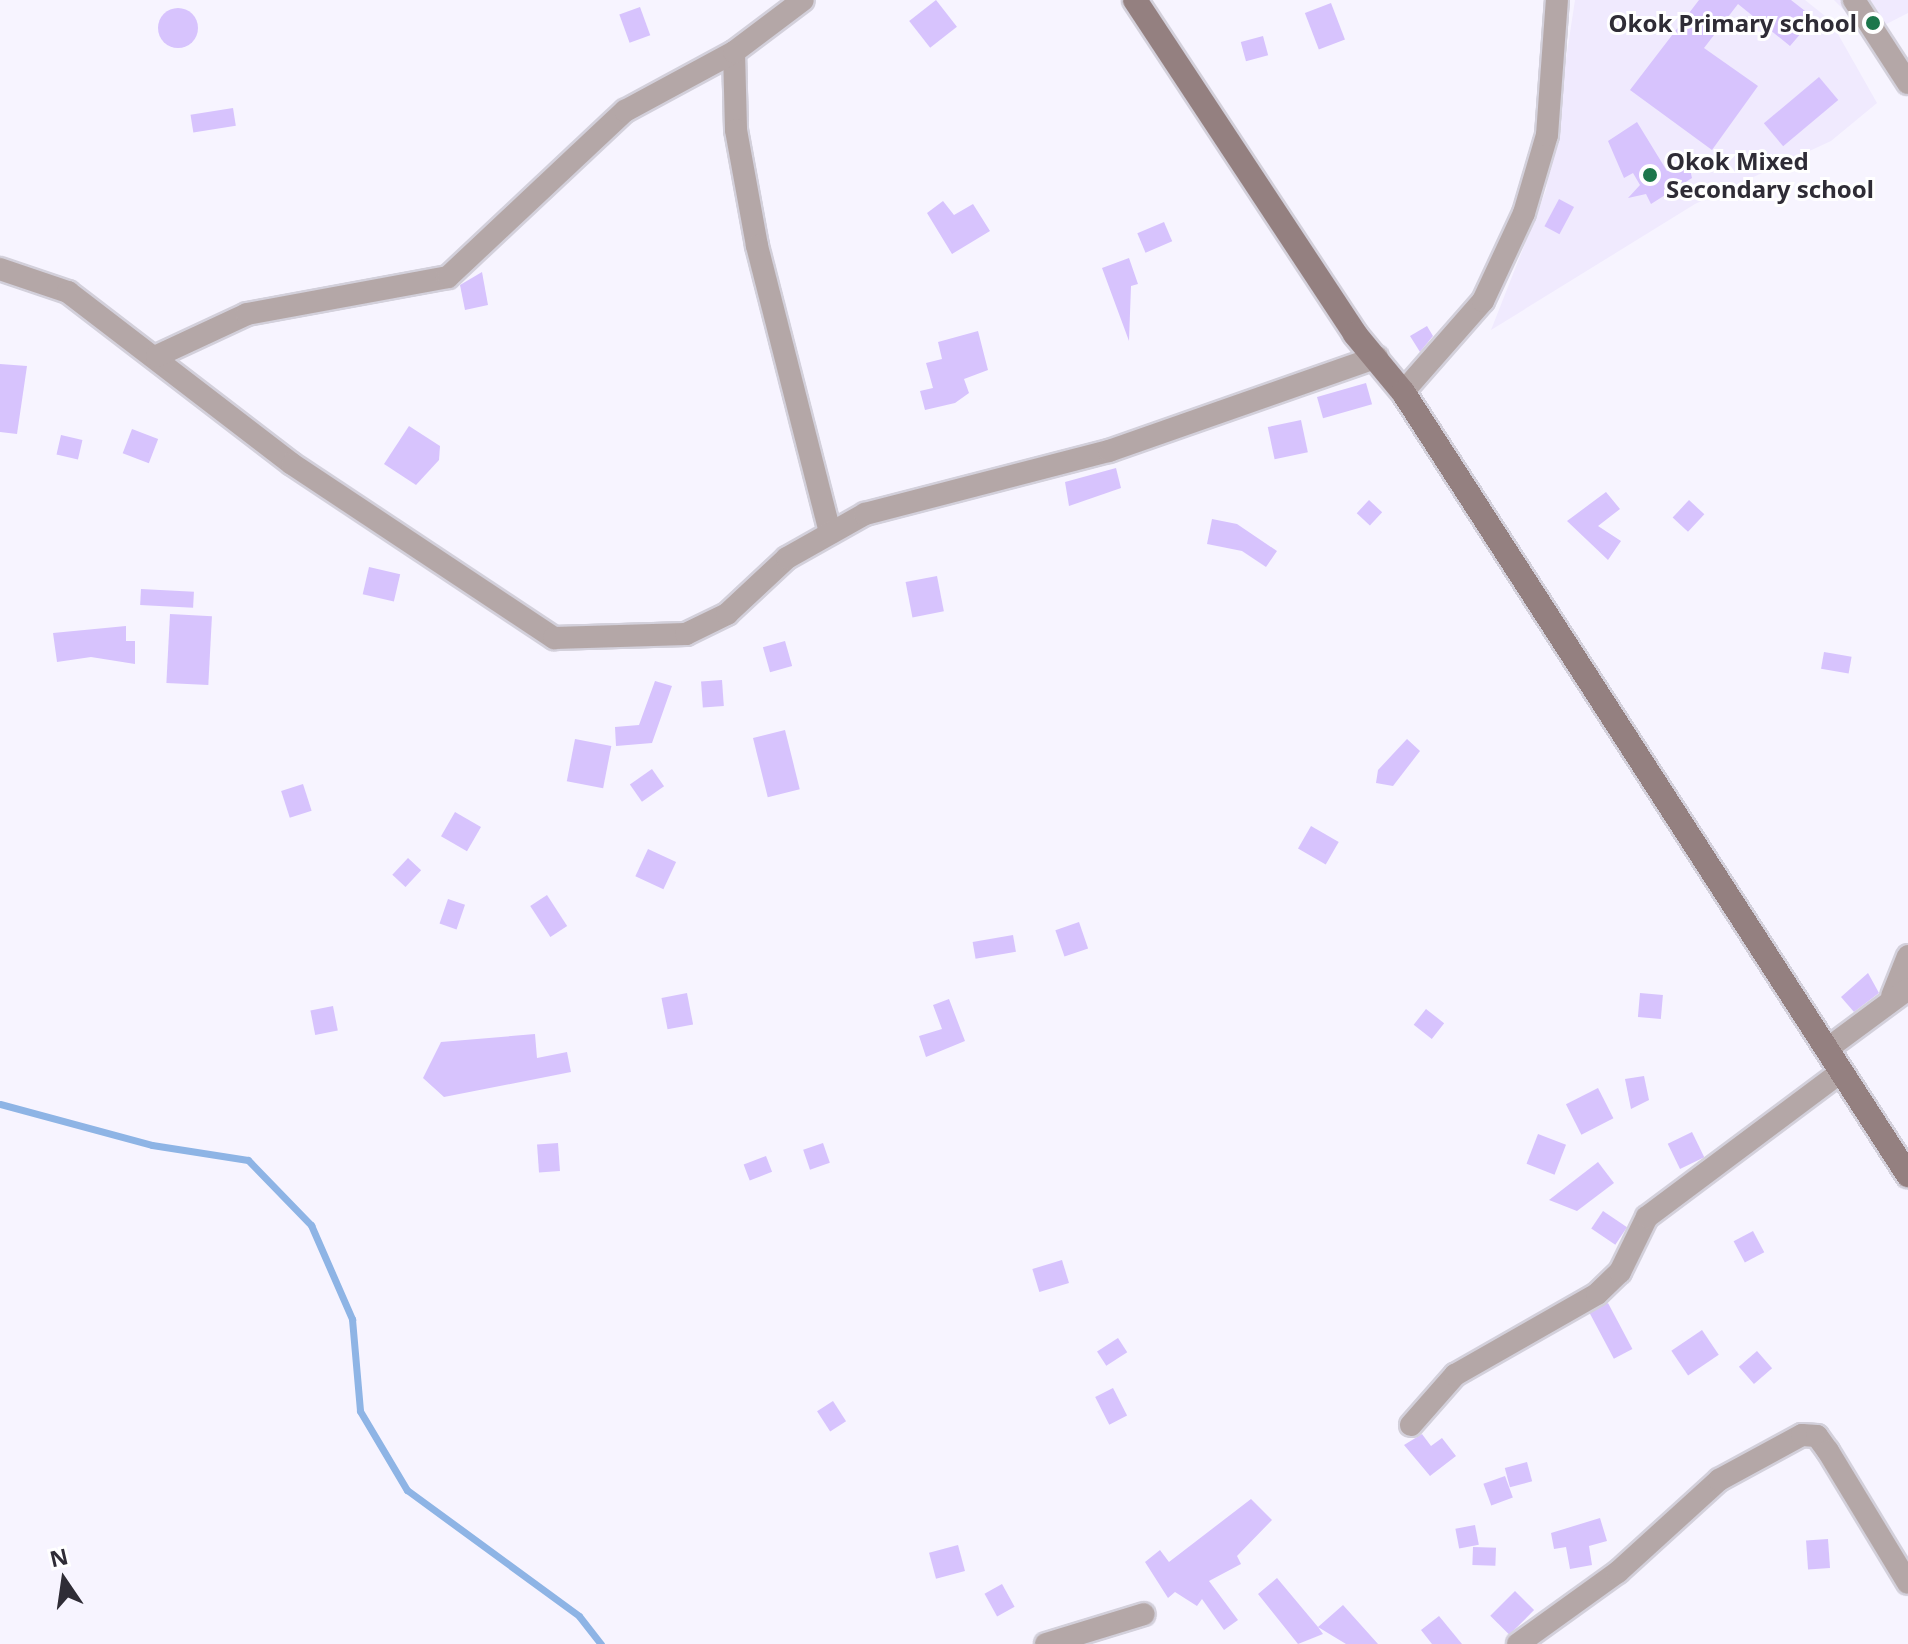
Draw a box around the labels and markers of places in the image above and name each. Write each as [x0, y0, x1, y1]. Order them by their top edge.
place label: Okok Primary school [1609, 9, 1857, 37]
marker: Okok Primary school [1864, 14, 1882, 32]
place label: Okok Mixed Secondary school [1666, 147, 1874, 203]
marker: Okok Mixed Secondary school [1641, 166, 1659, 184]

